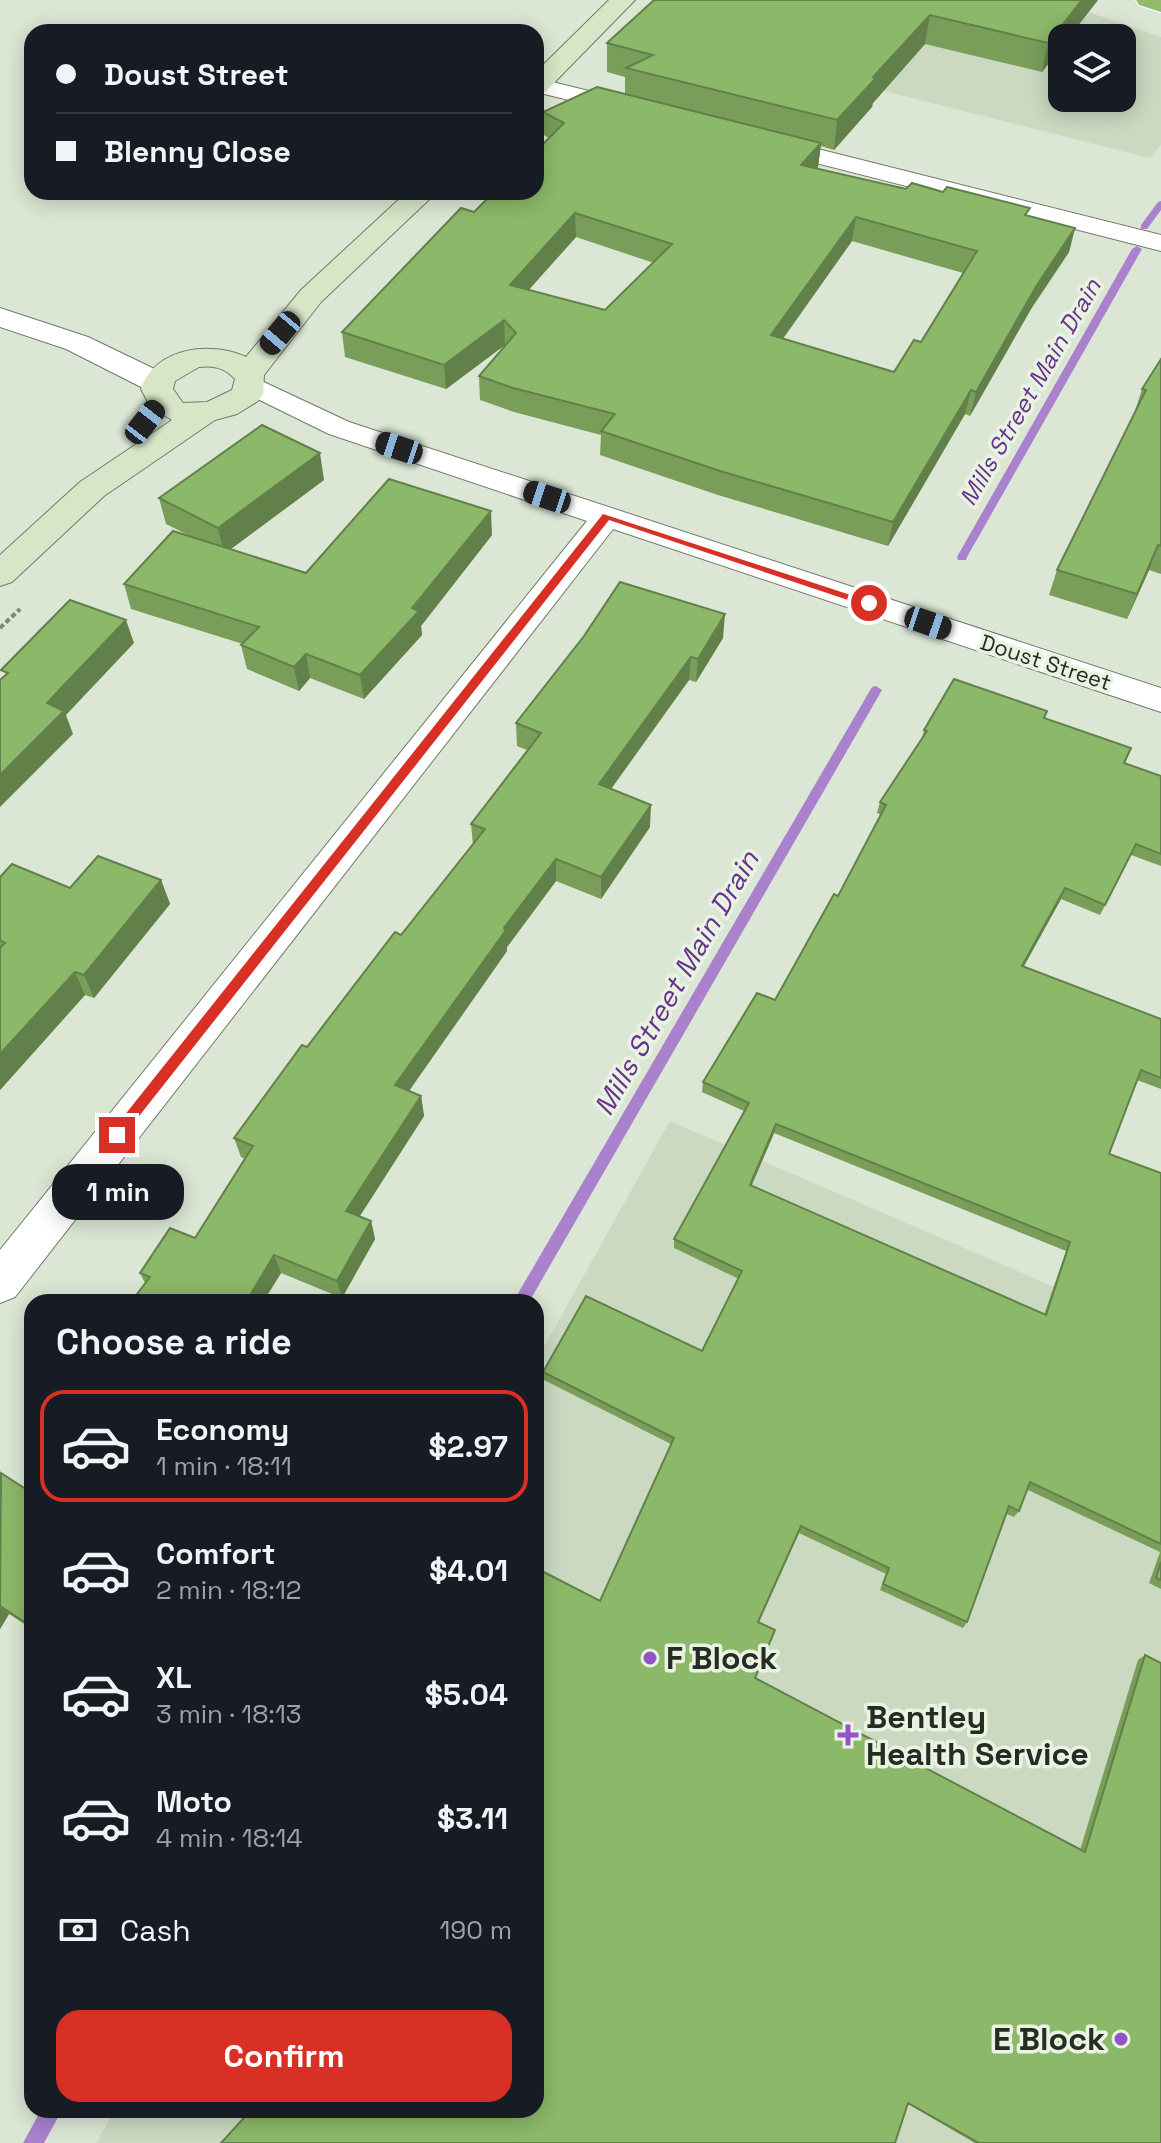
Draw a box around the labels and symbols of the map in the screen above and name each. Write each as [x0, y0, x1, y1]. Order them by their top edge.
water label: Mills Street Main Drain [952, 272, 1108, 511]
car [255, 307, 305, 359]
car [121, 396, 169, 448]
car [372, 429, 426, 467]
car [520, 478, 574, 516]
route start [851, 585, 887, 621]
car [901, 604, 955, 642]
street label: Doust Street [977, 628, 1115, 696]
water label: Mills Street Main Drain [585, 843, 767, 1122]
route end [99, 1117, 135, 1153]
callout: 1 min [51, 1163, 183, 1219]
place label: F Block [666, 1638, 777, 1678]
marker: F Block [641, 1649, 659, 1667]
place label: Bentley Health Service [866, 1697, 1089, 1774]
marker: Bentley Health Service [837, 1724, 859, 1746]
place label: E Block [993, 2019, 1105, 2059]
marker: E Block [1112, 2030, 1130, 2048]

